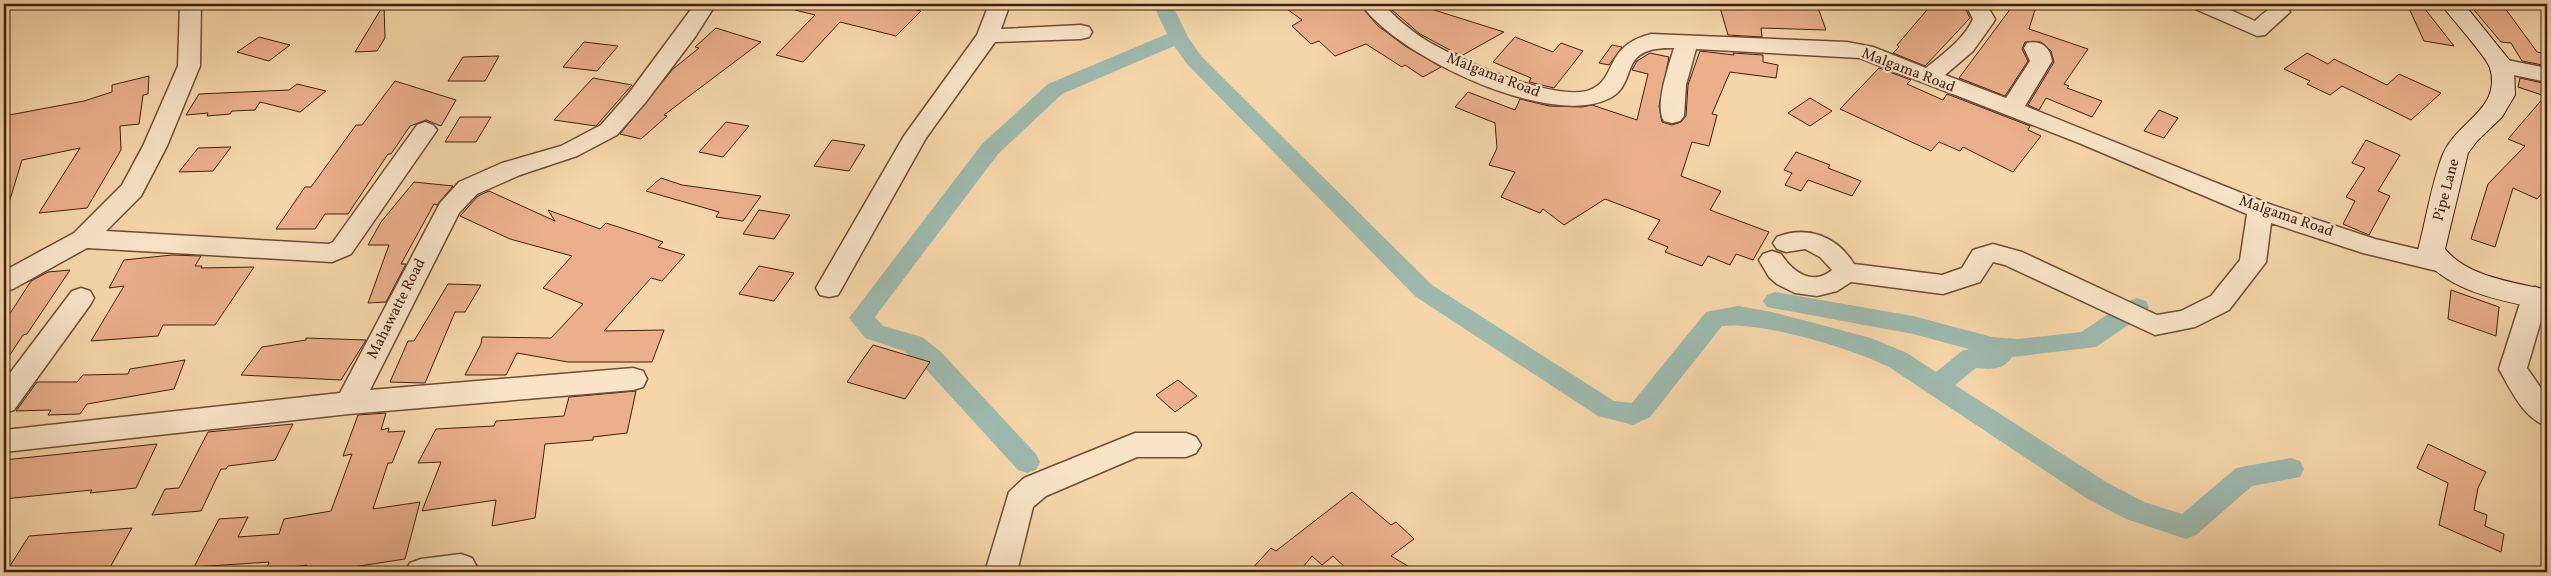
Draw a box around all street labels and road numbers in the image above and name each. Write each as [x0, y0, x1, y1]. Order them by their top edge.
street label: Malgama Road [1858, 44, 1958, 98]
street label: Malgama Road [1443, 49, 1543, 103]
street label: Pipe Lane [2429, 156, 2465, 224]
street label: Malgama Road [2236, 191, 2336, 243]
street label: Mahawatte Road [363, 255, 431, 363]

